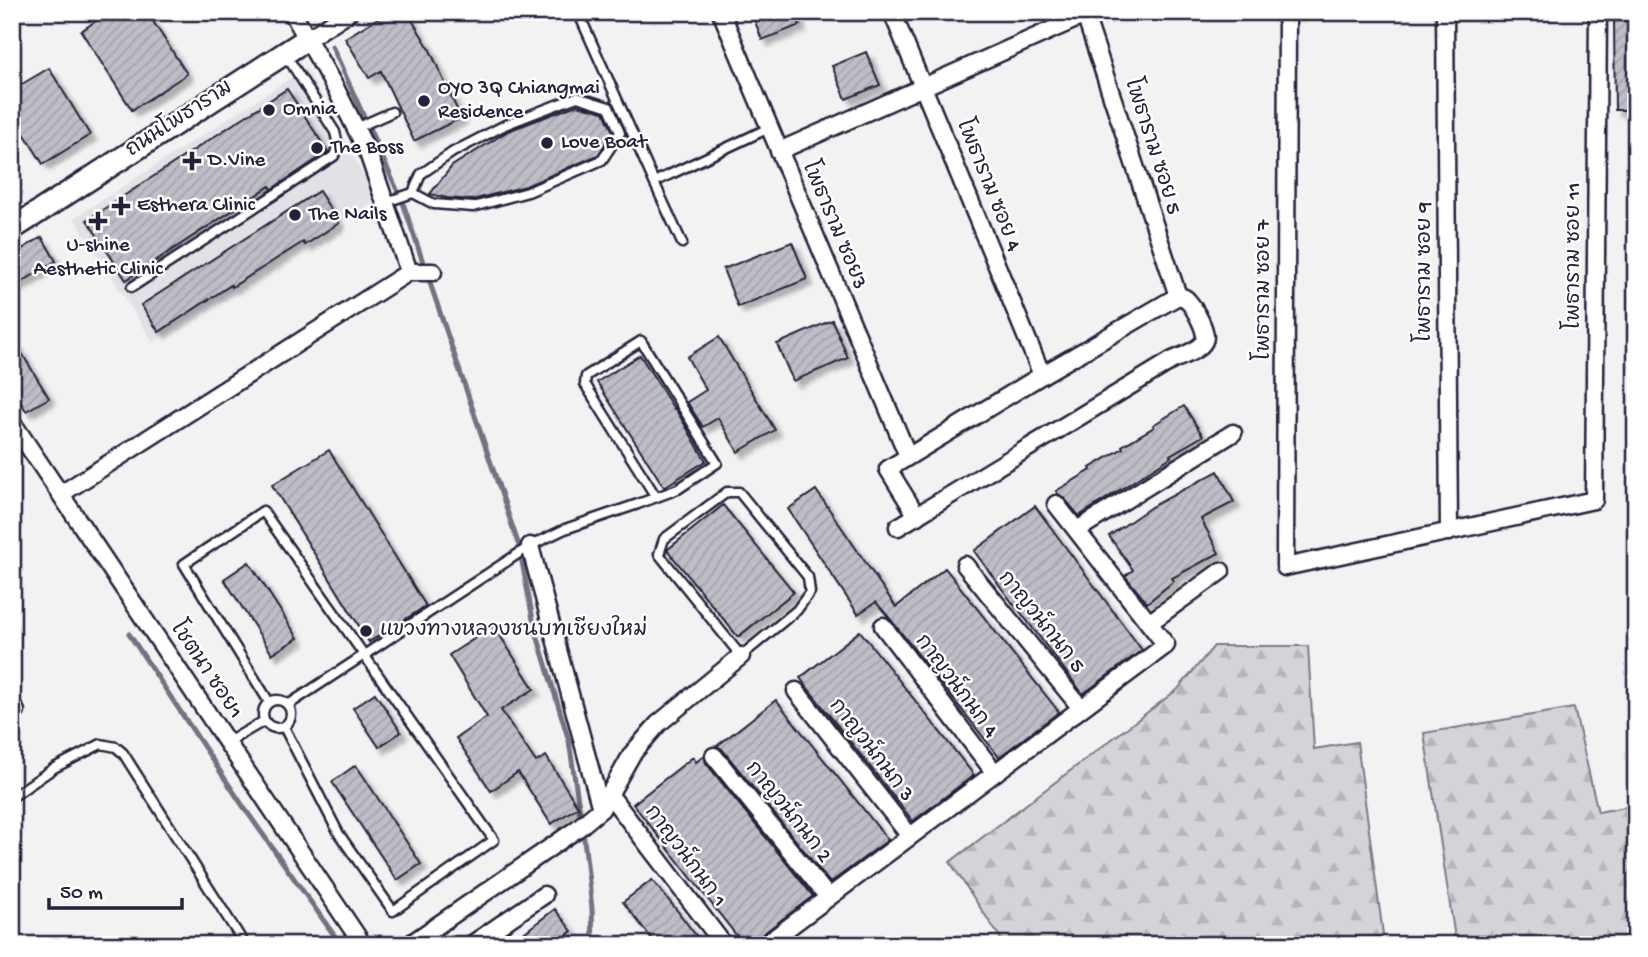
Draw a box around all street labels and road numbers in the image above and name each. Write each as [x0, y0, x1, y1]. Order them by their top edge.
street label: ถนนโพธาราม [120, 73, 238, 164]
street label: โพธาราม ซอย 5 [1117, 75, 1188, 218]
street label: โพธาราม ซอย 4 [949, 115, 1029, 256]
street label: โพธาราม ซอย3 [795, 157, 875, 293]
street label: โพธาราม ซอย 11 [1559, 183, 1588, 329]
street label: โพธาราม ซอย 9 [1410, 201, 1439, 342]
street label: โพธาราม ซอย 7 [1249, 218, 1278, 360]
street label: กาญวน์กนก 5 [991, 564, 1092, 679]
street label: โชตนา ซอย1 [163, 615, 250, 724]
street label: กาญวน์กนก 4 [908, 628, 1005, 744]
street label: กาญวน์กนก 3 [822, 692, 921, 807]
street label: กาญวน์กนก 2 [739, 755, 839, 869]
street label: กาญวน์กนก 1 [637, 799, 734, 913]

